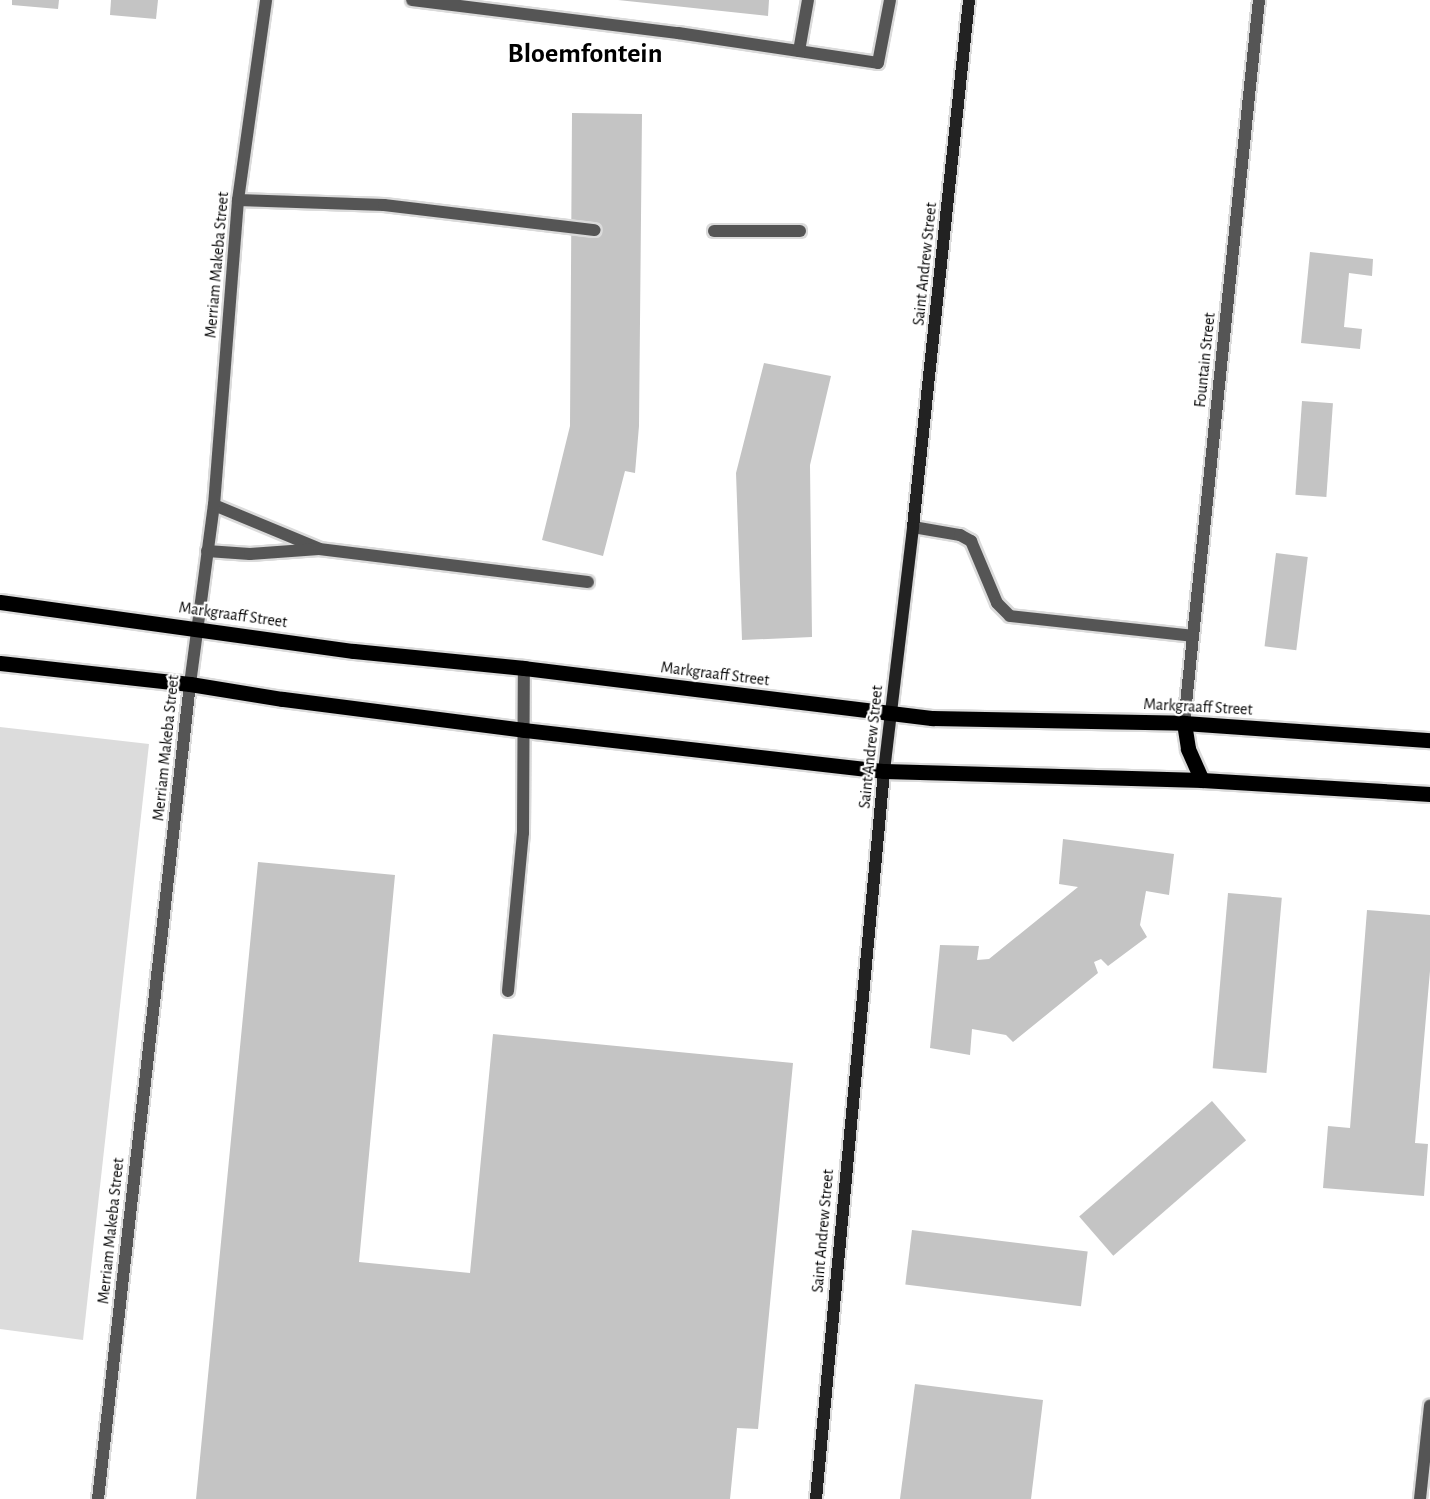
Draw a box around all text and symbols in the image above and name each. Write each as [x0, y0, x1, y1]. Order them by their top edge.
district label: Bloemfontein [508, 37, 662, 71]
street label: Merriam Makeba Street [201, 191, 233, 339]
street label: Saint Andrew Street [909, 201, 941, 327]
street label: Fountain Street [1190, 312, 1220, 408]
street label: Markgraaff Street [178, 598, 288, 632]
street label: Markgraaff Street [660, 658, 770, 690]
street label: Merriam Makeba Street [149, 674, 183, 822]
street label: Saint Andrew Street [855, 684, 887, 810]
street label: Markgraaff Street [1143, 695, 1253, 719]
street label: Merriam Makeba Street [94, 1157, 128, 1305]
street label: Saint Andrew Street [808, 1169, 838, 1293]

